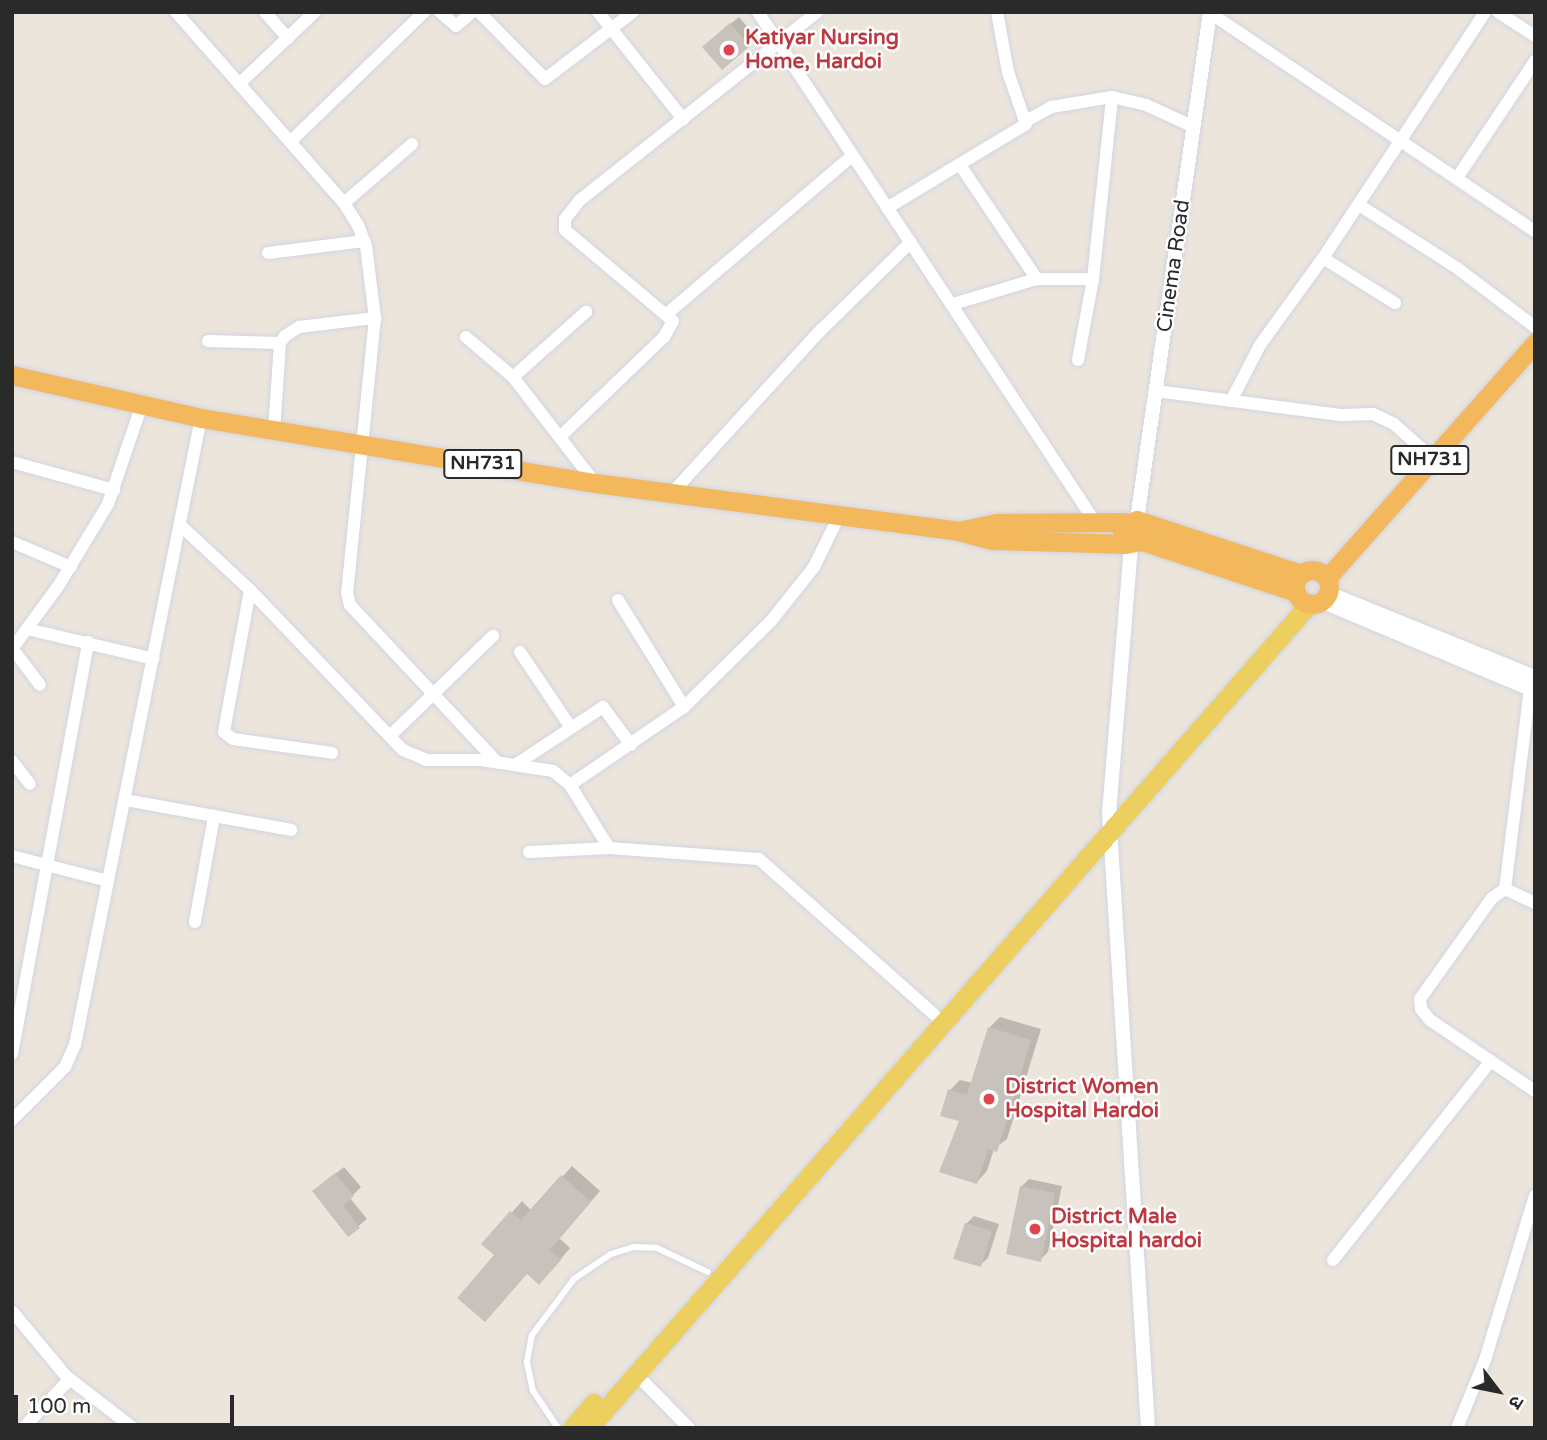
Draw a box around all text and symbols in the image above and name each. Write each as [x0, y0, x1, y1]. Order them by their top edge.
place label: Katiyar Nursing Home, Hardoi [745, 25, 899, 75]
marker: Katiyar Nursing Home, Hardoi [719, 40, 739, 60]
street label: Cinema Road [1152, 198, 1196, 334]
road number: NH731 [1390, 444, 1470, 475]
road number: NH731 [443, 449, 523, 480]
place label: District Women Hospital Hardoi [1005, 1074, 1159, 1124]
marker: District Women Hospital Hardoi [979, 1089, 999, 1109]
place label: District Male Hospital hardoi [1051, 1204, 1202, 1254]
marker: District Male Hospital hardoi [1025, 1219, 1045, 1239]
north arrow [1463, 1356, 1533, 1426]
scale bar [18, 1380, 238, 1424]
text: उ [1504, 1392, 1528, 1413]
text: 100 m [27, 1394, 91, 1419]

